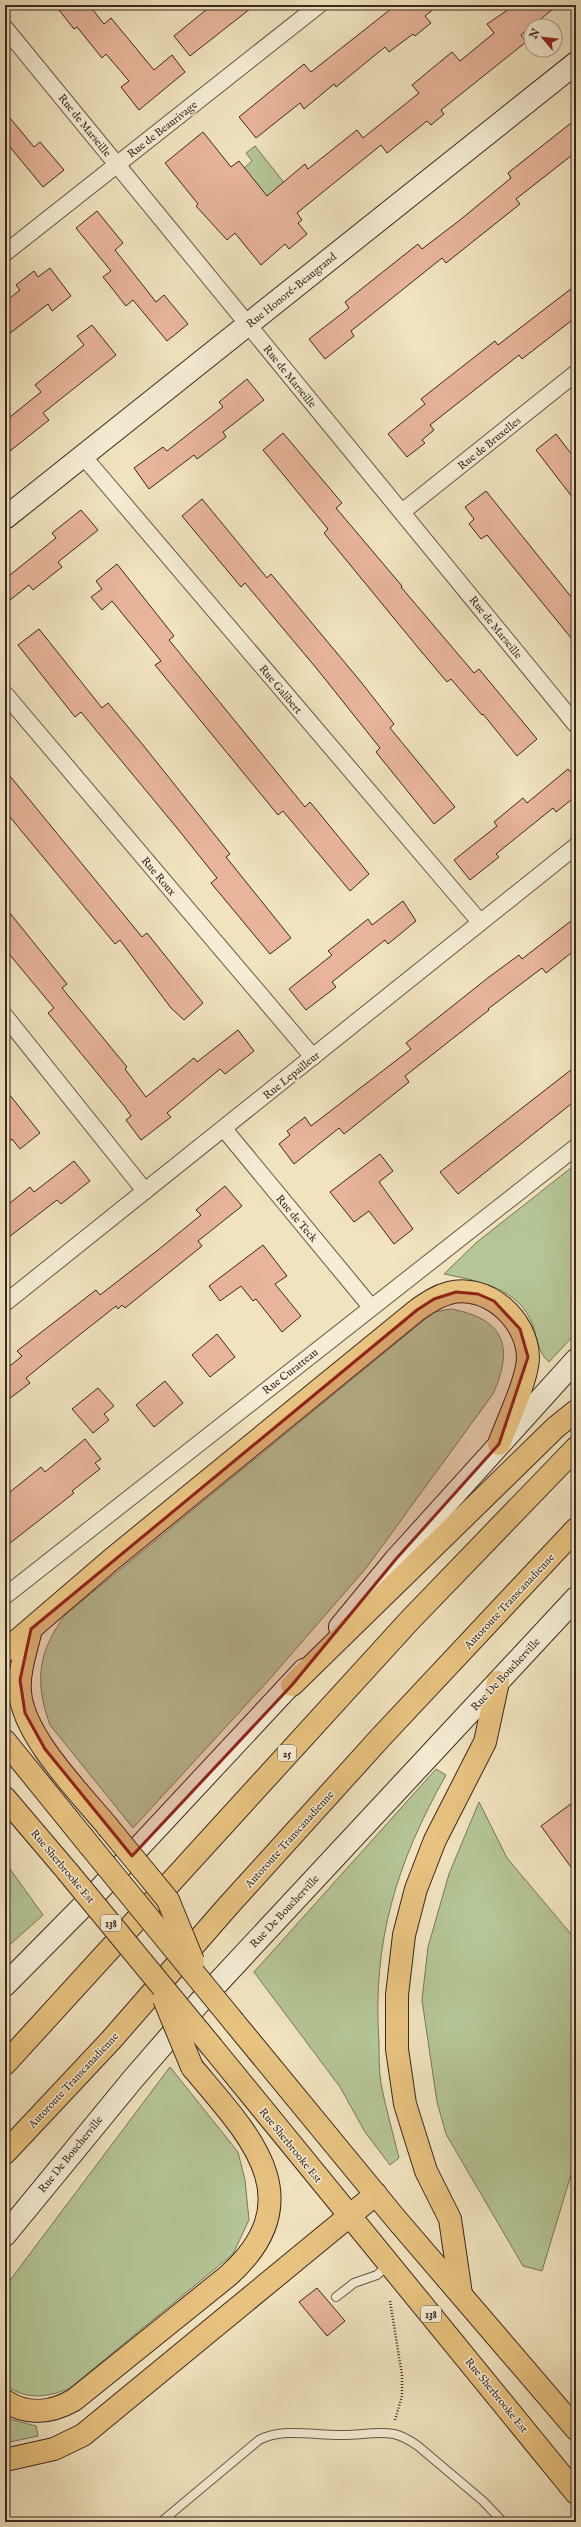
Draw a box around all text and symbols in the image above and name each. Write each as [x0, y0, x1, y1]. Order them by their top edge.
north arrow [523, 18, 563, 58]
text: N [526, 26, 544, 42]
street label: Rue de Marseille [55, 91, 114, 160]
street label: Rue de Beaurivage [125, 98, 200, 162]
street label: Rue Honoré-Beaugrand [244, 250, 340, 331]
street label: Rue de Marseille [260, 342, 319, 411]
street label: Rue de Bruxelles [455, 414, 524, 473]
street label: Rue de Marseille [466, 593, 525, 662]
street label: Rue Galibert [256, 662, 305, 717]
street label: Rue Roux [138, 854, 179, 900]
street label: Rue Lepailleur [260, 1049, 323, 1103]
street label: Rue de Teck [272, 1192, 320, 1245]
street label: Rue Curatteau [260, 1346, 322, 1398]
street label: Autoroute Transcanadienne [461, 1551, 558, 1653]
street label: Rue De Boucherville [468, 1635, 543, 1714]
road number: 25 [278, 1745, 296, 1761]
street label: Autoroute Transcanadienne [242, 1788, 337, 1892]
street label: Rue Sherbrooke Est [27, 1827, 97, 1907]
street label: Rue De Boucherville [247, 1872, 322, 1951]
road number: 138 [101, 1915, 121, 1931]
street label: Autoroute Transcanadienne [25, 2030, 122, 2132]
street label: Rue Sherbrooke Est [256, 2105, 325, 2186]
street label: Rue De Boucherville [35, 2113, 106, 2196]
road number: 138 [421, 2306, 441, 2322]
street label: Rue Sherbrooke Est [462, 2355, 531, 2436]

